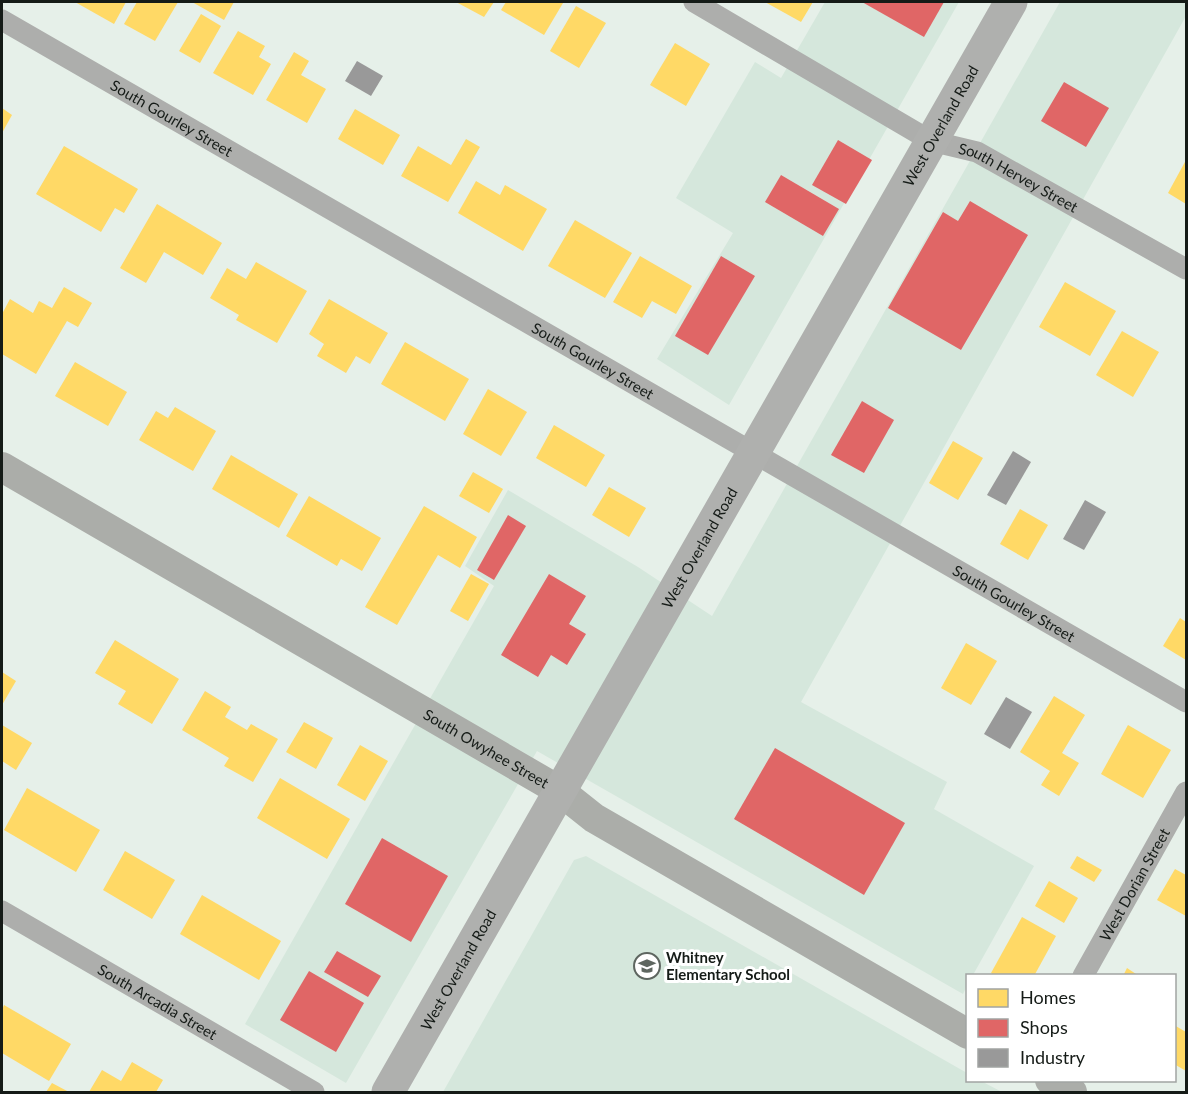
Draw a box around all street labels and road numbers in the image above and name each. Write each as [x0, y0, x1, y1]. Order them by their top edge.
street label: West Overland Road [899, 62, 982, 189]
street label: South Gourley Street [108, 76, 237, 160]
street label: South Hervey Street [957, 139, 1082, 216]
street label: South Gourley Street [529, 318, 658, 403]
street label: West Overland Road [658, 484, 741, 611]
street label: South Gourley Street [950, 561, 1079, 645]
street label: South Owyhee Street [420, 705, 553, 792]
street label: West Dorian Street [1096, 824, 1173, 944]
street label: West Overland Road [416, 906, 500, 1033]
street label: South Arcadia Street [95, 960, 221, 1043]

